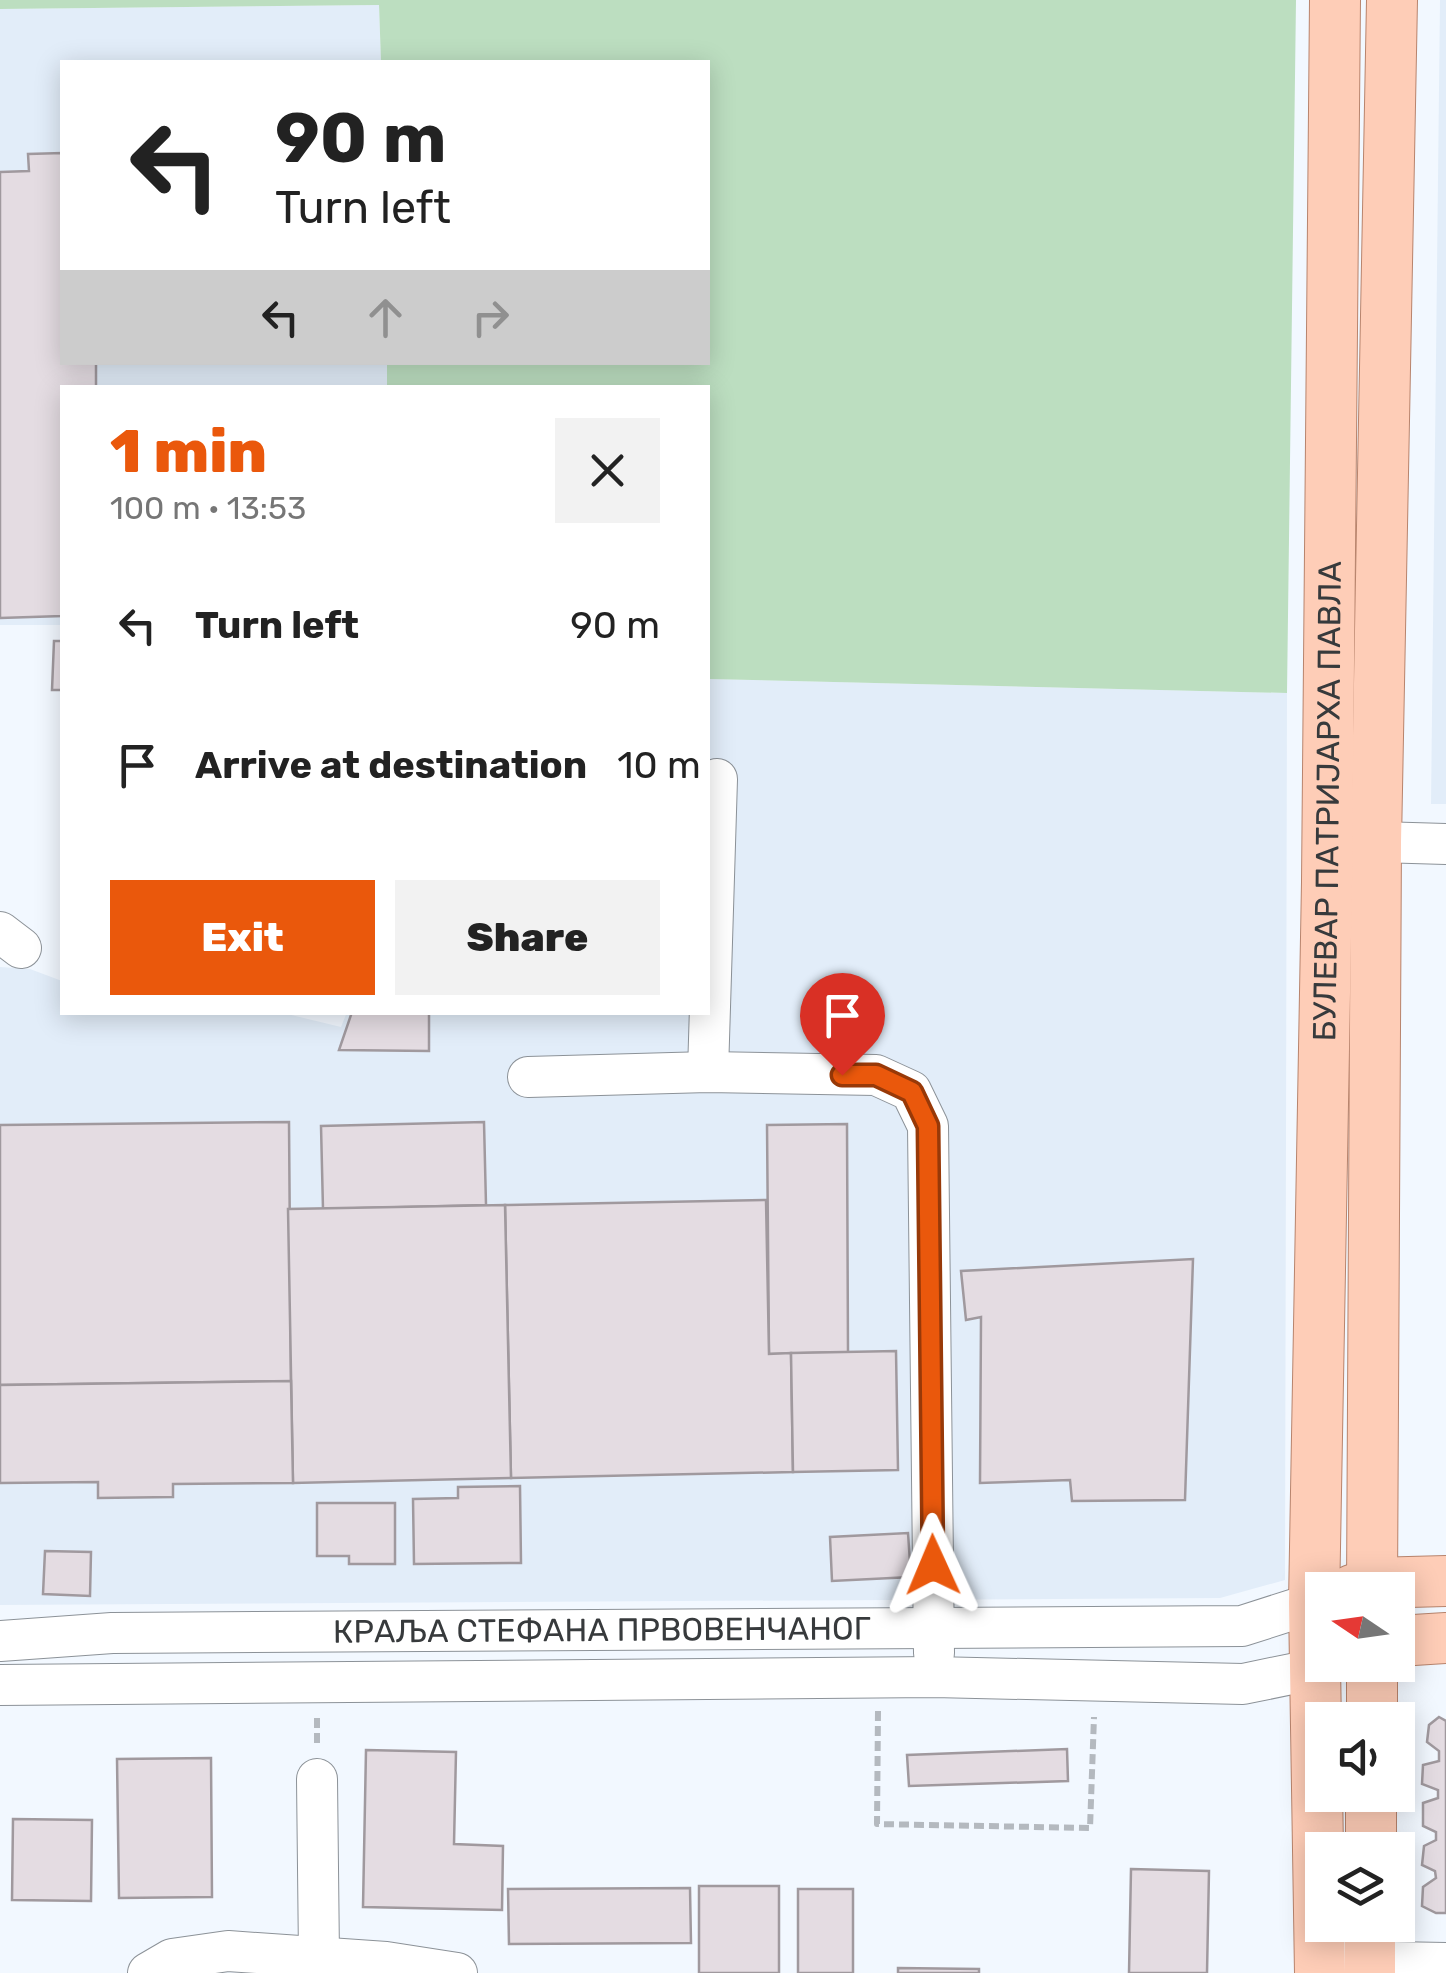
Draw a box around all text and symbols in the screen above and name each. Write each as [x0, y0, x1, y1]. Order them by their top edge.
text: 90 m [275, 97, 447, 180]
icon: left [110, 100, 240, 230]
text: Turn left [275, 181, 451, 234]
icon: left [253, 290, 308, 345]
icon: ahead [358, 290, 413, 345]
icon: right [463, 290, 518, 345]
text: 1 min [110, 416, 267, 487]
button: close [555, 418, 660, 523]
text: 100 m · 13:53 [110, 489, 306, 527]
street label: БУЛЕВАР ПАТРИЈАРХА ПАВЛА [1305, 561, 1349, 1042]
icon: left [110, 598, 165, 653]
text: Turn left [195, 602, 359, 648]
text: 90 m [570, 602, 660, 648]
icon: arrive [110, 738, 165, 793]
text: Arrive at destination [195, 742, 587, 788]
text: 10 m [617, 742, 701, 788]
button: Exit [110, 880, 375, 995]
button: Share [395, 880, 660, 995]
pin [800, 973, 885, 1076]
icon: arrive [815, 988, 870, 1043]
position arrow [881, 1513, 985, 1617]
north arrow [1305, 1572, 1415, 1682]
map controls [1305, 1572, 1415, 1942]
street label: КРАЉА СТЕФАНА ПРВОВЕНЧАНОГ [333, 1609, 871, 1651]
button: sound [1305, 1702, 1415, 1812]
button: layers [1305, 1832, 1415, 1942]

